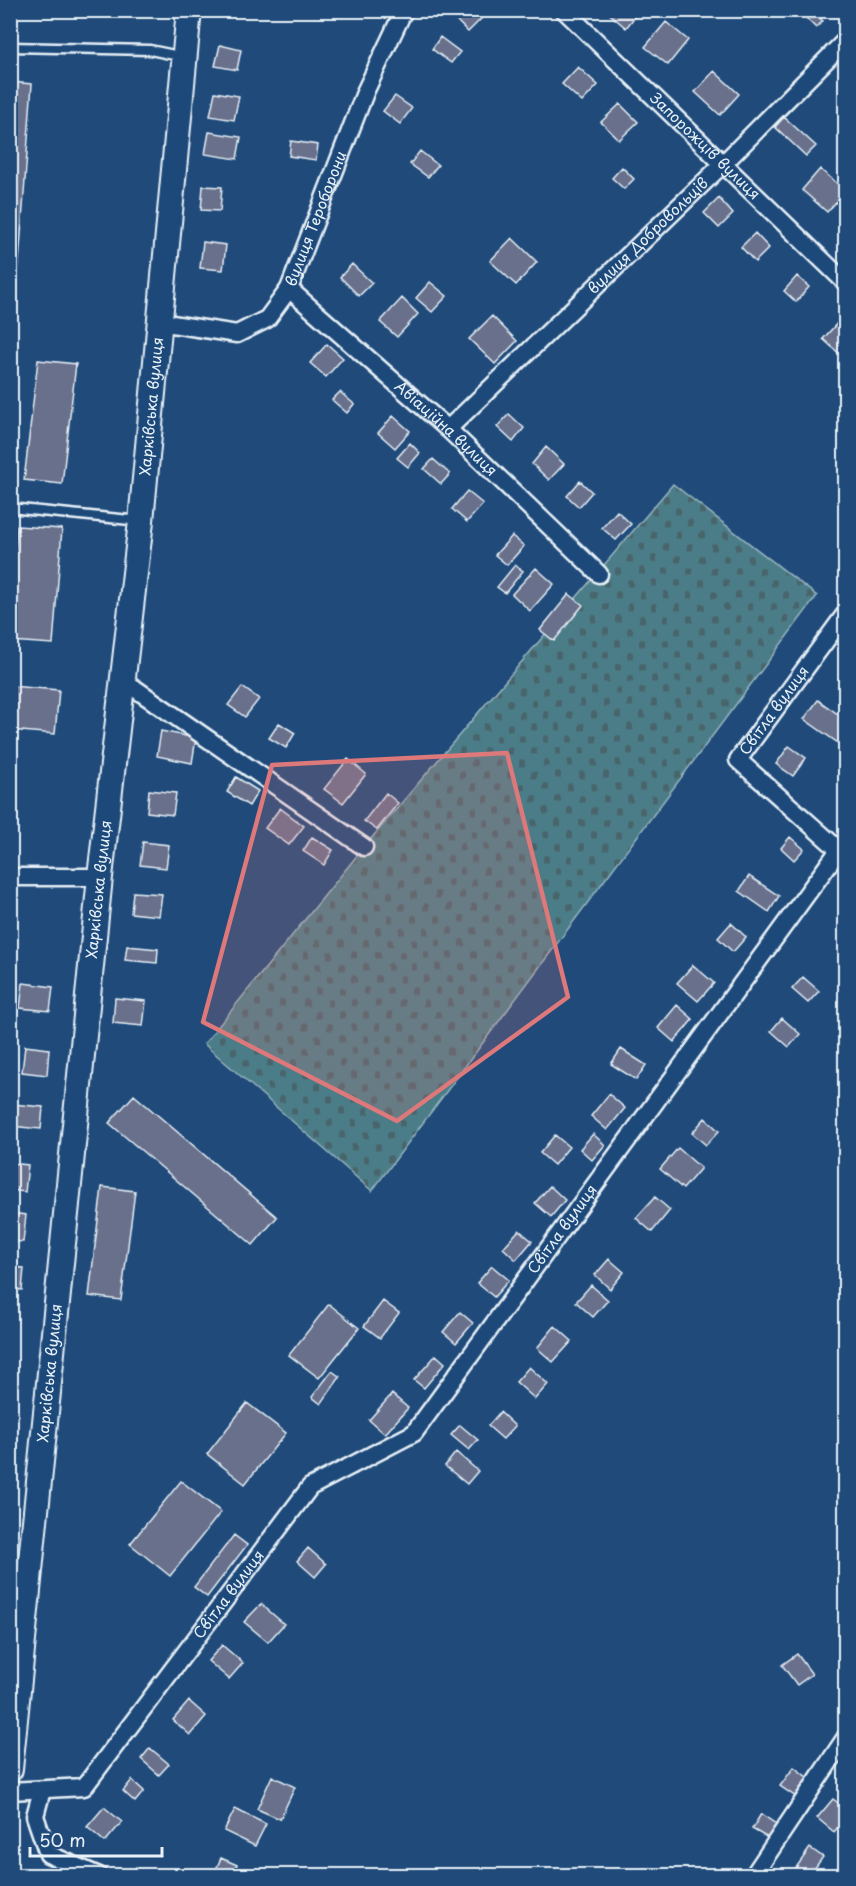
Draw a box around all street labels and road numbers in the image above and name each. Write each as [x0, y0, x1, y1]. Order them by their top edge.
street label: Запорожців вулиця [645, 86, 766, 204]
street label: вулиця Тероборони [278, 147, 351, 289]
street label: вулиця Добровольців [582, 171, 713, 299]
street label: Харківська вулиця [132, 336, 168, 476]
street label: Авіаційна вулиця [390, 374, 503, 481]
street label: Світла вулиця [733, 660, 814, 759]
street label: Харківська вулиця [79, 819, 116, 960]
street label: Світла вулиця [521, 1179, 602, 1278]
street label: Харківська вулиця [30, 1303, 67, 1443]
street label: Світла вулиця [187, 1544, 269, 1643]

